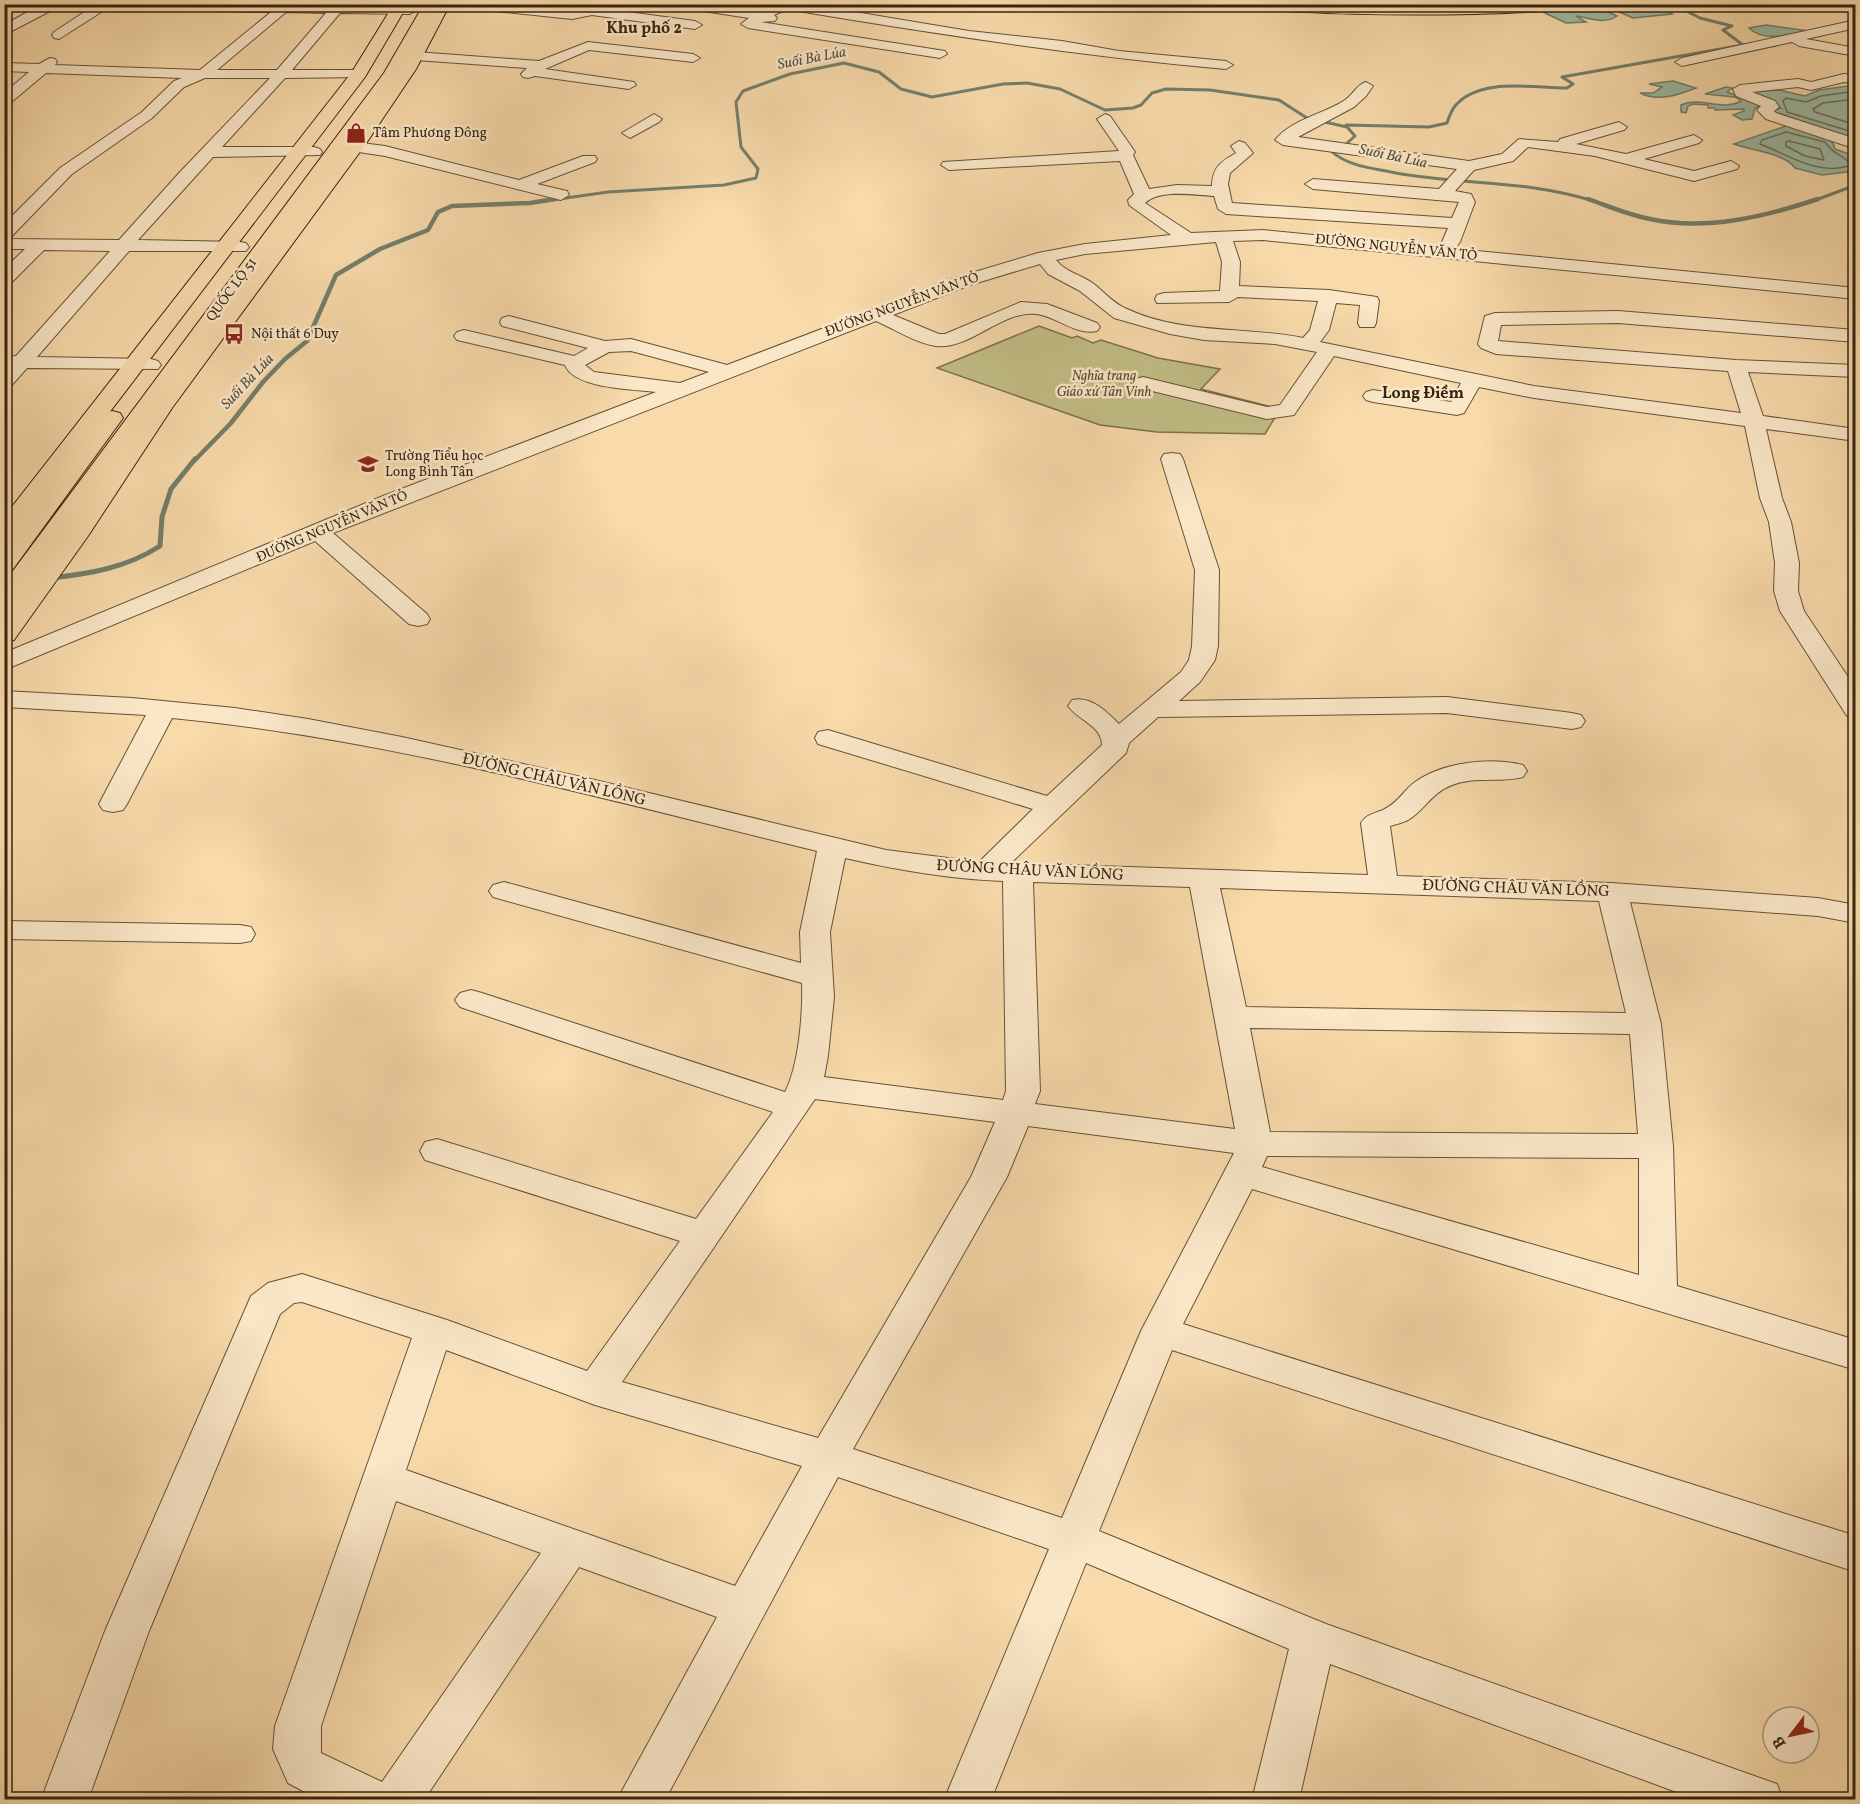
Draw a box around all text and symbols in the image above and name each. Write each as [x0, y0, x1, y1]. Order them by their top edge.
district label: Khu phố 2 [606, 18, 682, 40]
water label: Suối Bà Lúa [776, 42, 848, 76]
shop icon: Tâm Phương Đông [344, 121, 368, 145]
place label: Tâm Phương Đông [373, 124, 487, 143]
water label: Suối Bà Lúa [1357, 140, 1429, 174]
street label: ĐƯỜNG NGUYỄN VĂN TỎ [1314, 228, 1478, 266]
street label: QUỐC LỘ 51 [201, 253, 262, 326]
street label: ĐƯỜNG NGUYỄN VĂN TỎ [822, 266, 982, 342]
bus stop icon: Nội thất 6 Duy [222, 322, 246, 346]
place label: Nội thất 6 Duy [251, 325, 339, 344]
water label: Suối Bà Lúa [217, 349, 279, 415]
park label: Nghĩa trang Giáo xứ Tân Vinh [1057, 367, 1151, 402]
district label: Long Điềm [1382, 383, 1464, 405]
place label: Trường Tiểu học Long Bình Tân [385, 447, 484, 482]
school or university icon: Trường Tiểu học Long Bình Tân [356, 452, 380, 476]
street label: ĐƯỜNG NGUYỄN VĂN TỎ [253, 485, 411, 568]
street label: ĐƯỜNG CHÂU VĂN LỒNG [460, 746, 648, 812]
street label: ĐƯỜNG CHÂU VĂN LỒNG [936, 853, 1125, 887]
street label: ĐƯỜNG CHÂU VĂN LỒNG [1422, 873, 1610, 903]
north arrow [1761, 1705, 1821, 1765]
text: B [1768, 1731, 1792, 1752]

